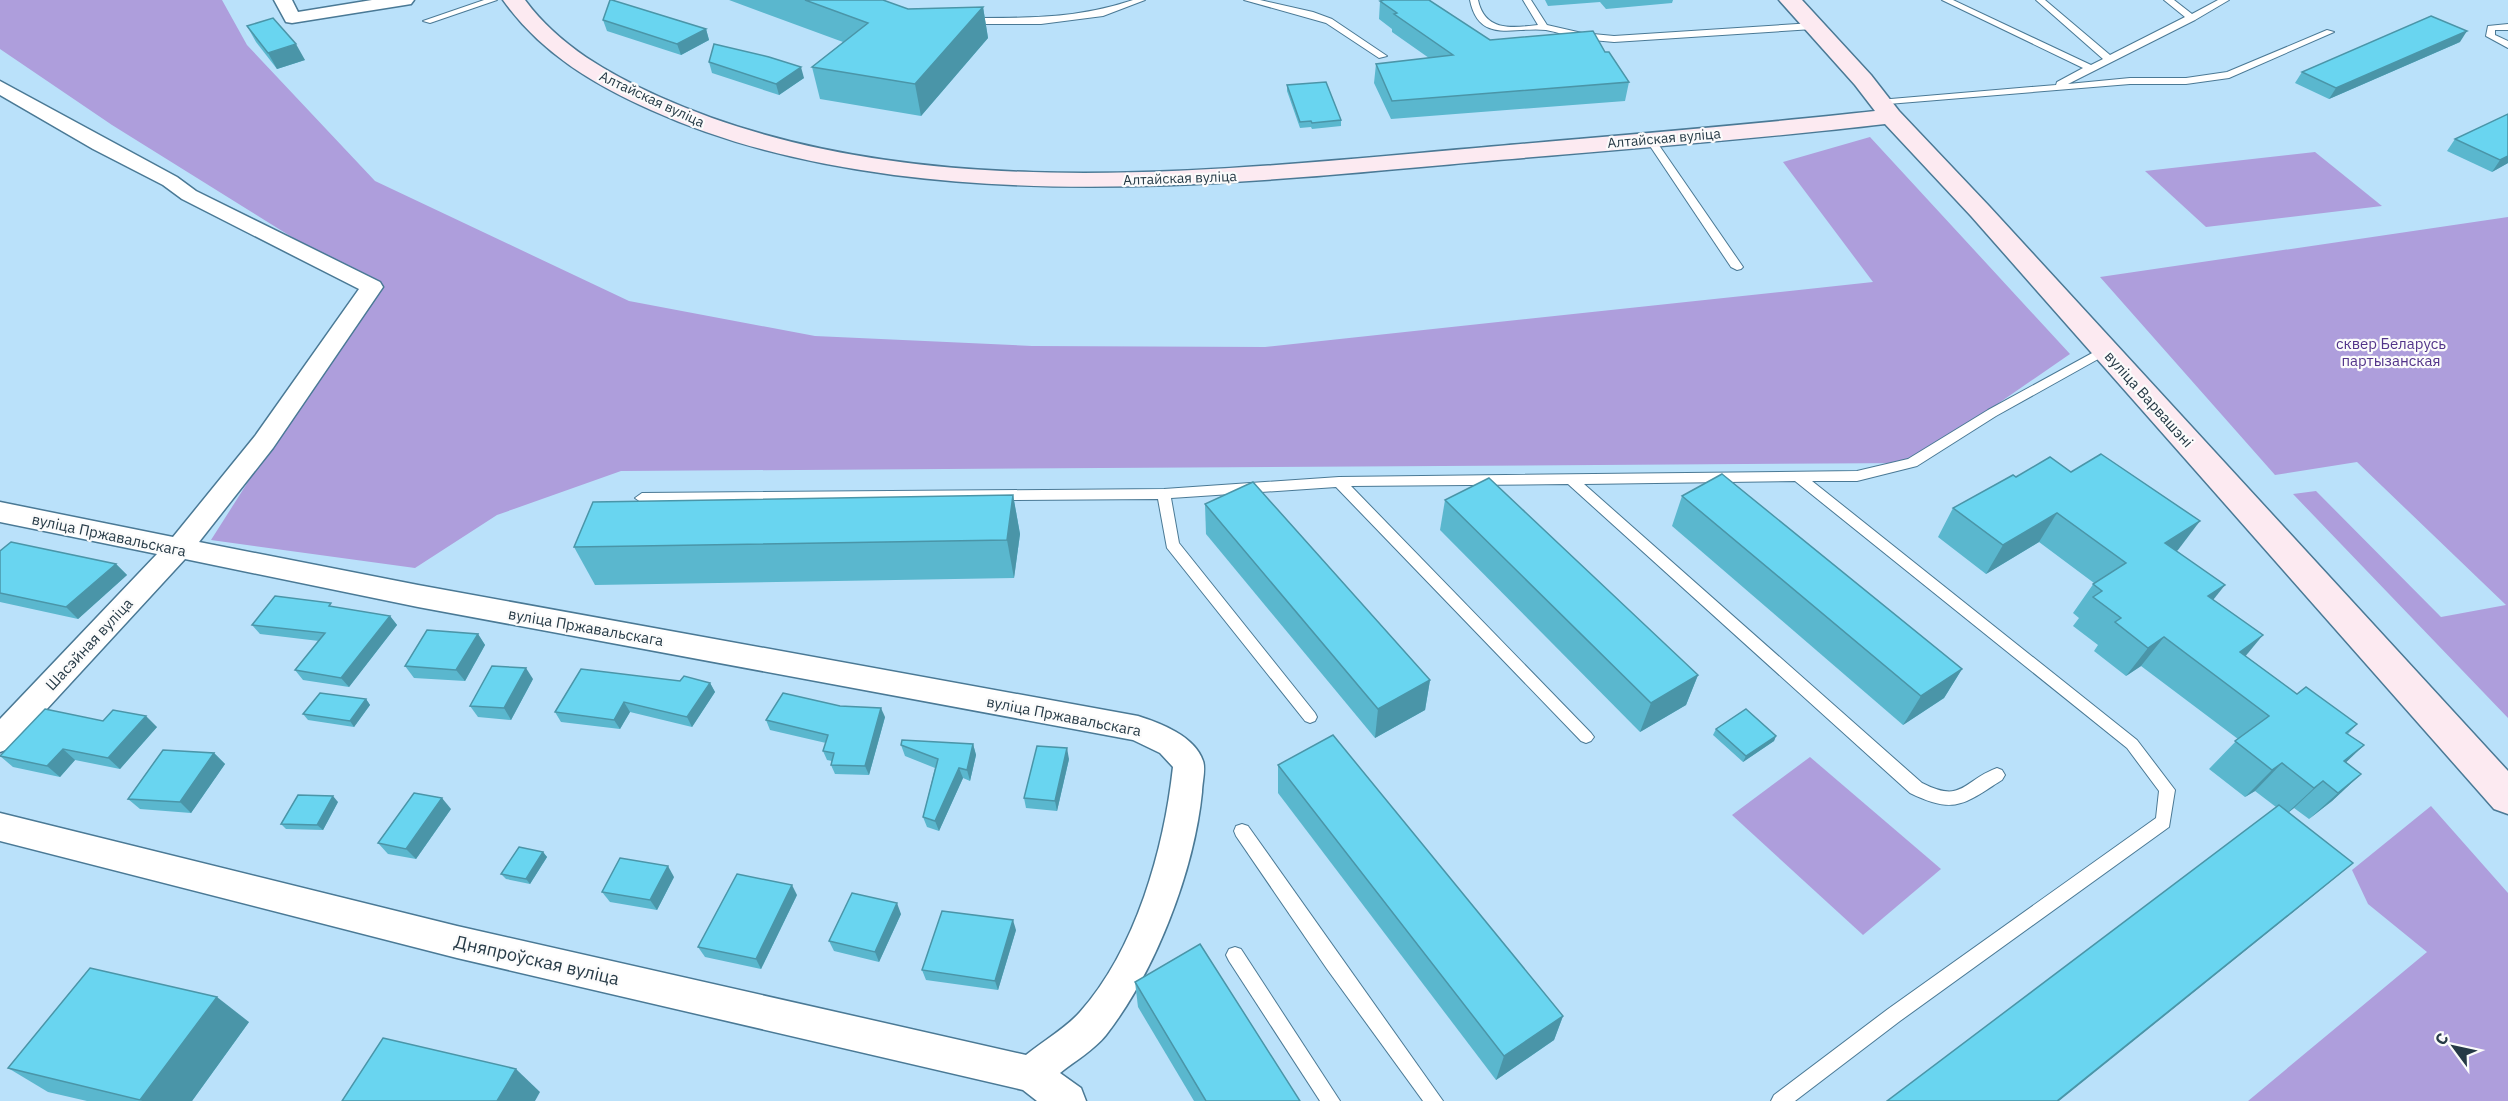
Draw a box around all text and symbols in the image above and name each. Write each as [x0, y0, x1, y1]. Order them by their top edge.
street label: Алтайская вуліца [597, 67, 708, 131]
street label: Алтайская вуліца [1607, 124, 1722, 152]
street label: Алтайская вуліца [1123, 167, 1238, 189]
park label: сквер Беларусь партызанская [2336, 334, 2446, 370]
street label: вуліца Варвашэні [2101, 347, 2197, 451]
street label: вуліца Пржавальскага [30, 509, 188, 561]
street label: Шасэйная вуліца [41, 594, 137, 694]
street label: вуліца Пржавальскага [507, 604, 665, 650]
street label: вуліца Пржавальскага [985, 692, 1143, 740]
street label: Дняпроўская вуліца [452, 930, 622, 990]
north arrow [2424, 1017, 2484, 1077]
text: С [2430, 1029, 2453, 1049]

